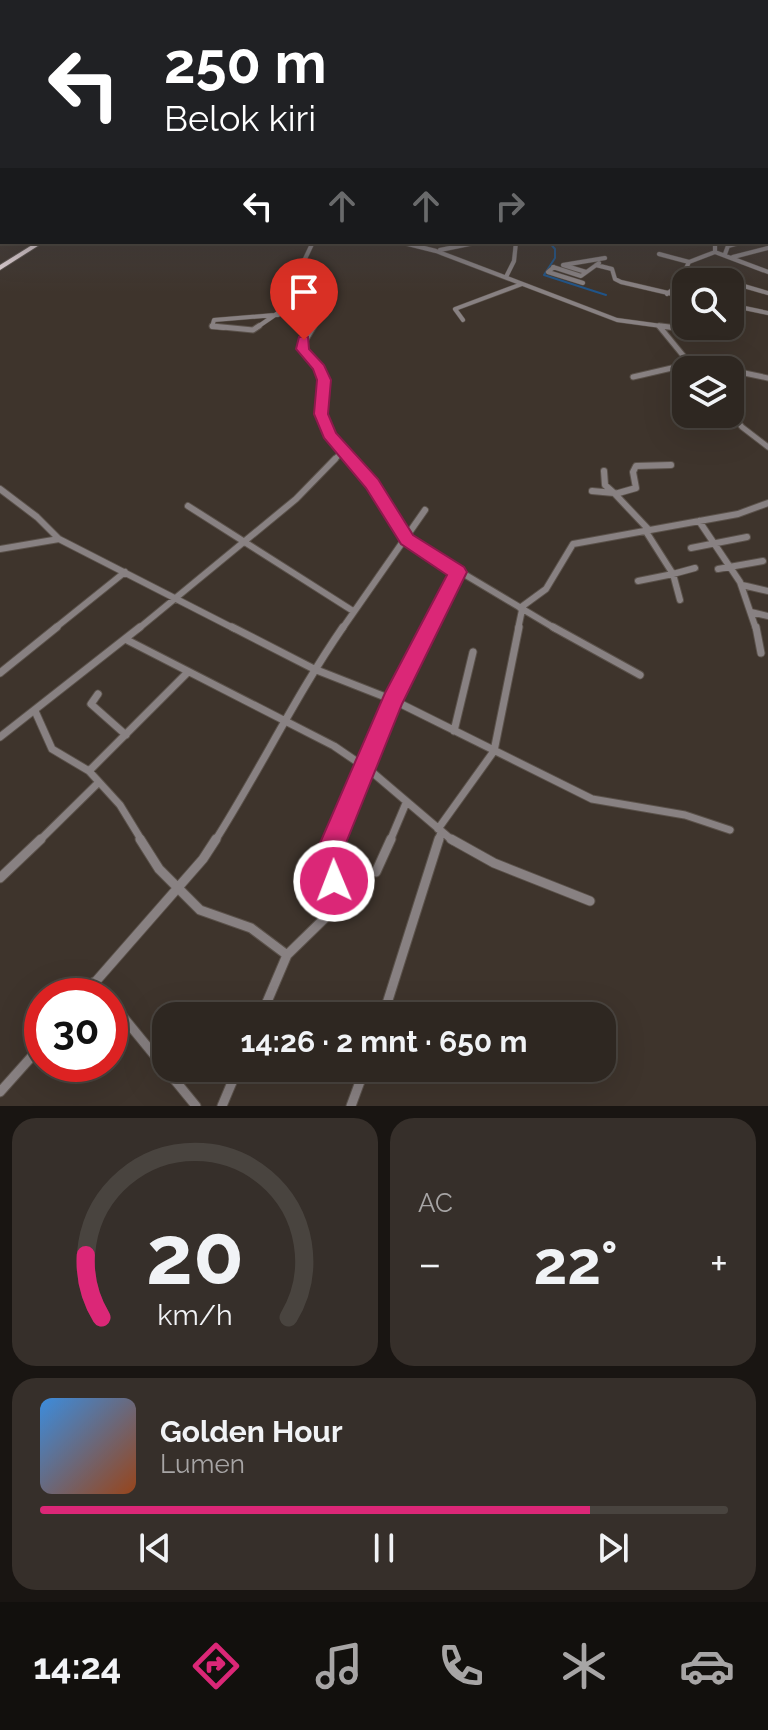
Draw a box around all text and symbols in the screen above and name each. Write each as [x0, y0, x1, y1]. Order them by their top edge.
text: 250 m [164, 30, 327, 96]
icon: left [32, 32, 136, 136]
text: Belok kiri [164, 97, 316, 139]
icon: left [236, 184, 280, 228]
icon: ahead [320, 184, 364, 228]
icon: ahead [404, 184, 448, 228]
icon: right [488, 184, 532, 228]
pin [270, 258, 338, 340]
map controls [672, 268, 744, 428]
button: search [672, 268, 744, 340]
icon: arrive [282, 270, 326, 314]
button: layers [672, 356, 744, 428]
position arrow [292, 839, 376, 923]
speed limit sign: 30 [24, 978, 128, 1082]
text: 14:26 · 2 mnt · 650 m [241, 1024, 527, 1059]
text: AC [418, 1188, 453, 1218]
text: 20 [146, 1206, 244, 1303]
text: 22° [534, 1228, 618, 1298]
text: − [418, 1238, 442, 1289]
text: + [710, 1238, 728, 1289]
text: km/h [157, 1298, 233, 1332]
text: Golden Hour [160, 1414, 343, 1449]
text: Lumen [160, 1449, 245, 1479]
icon: previous [133, 1526, 177, 1570]
icon: pause [362, 1526, 406, 1570]
icon: next [591, 1526, 635, 1570]
icon: directions [188, 1638, 244, 1694]
icon: music [311, 1638, 367, 1694]
icon: phone [433, 1638, 489, 1694]
icon: climate [556, 1638, 612, 1694]
icon: car [679, 1638, 735, 1694]
text: 14:24 [33, 1645, 121, 1687]

